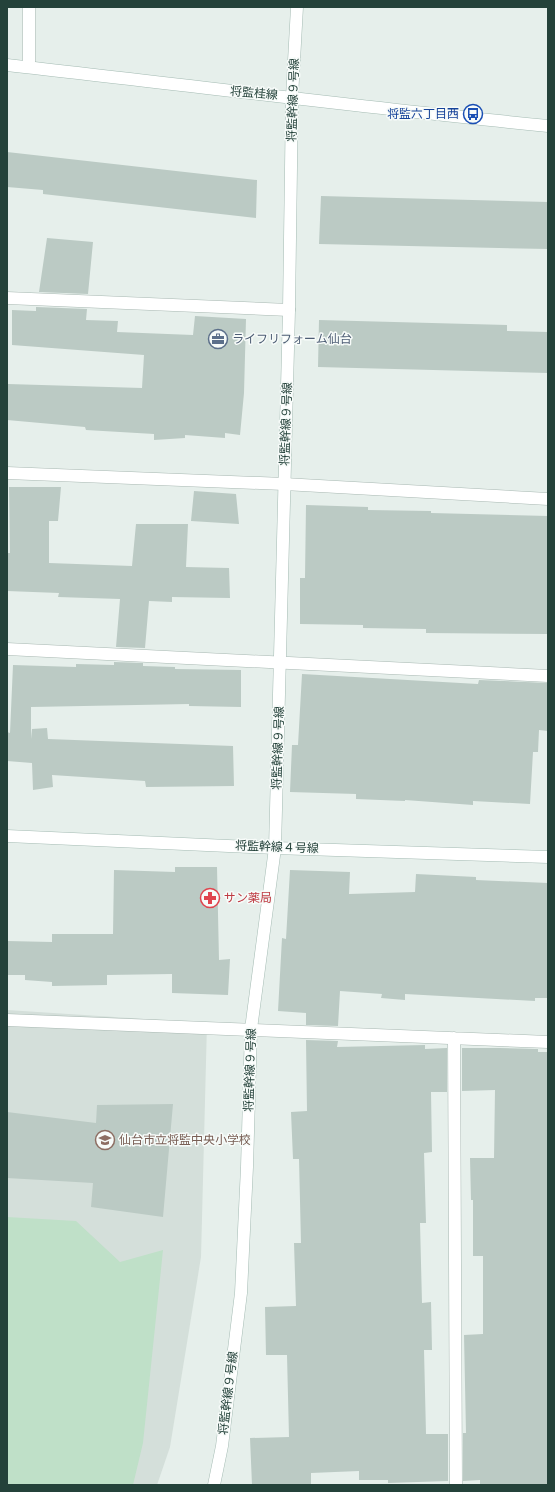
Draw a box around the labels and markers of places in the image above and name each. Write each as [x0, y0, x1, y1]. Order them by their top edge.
bus stop icon: 将監六丁目西 [462, 103, 484, 125]
place label: 将監六丁目西 [387, 107, 459, 121]
office icon: ライフリフォーム仙台 [207, 328, 229, 350]
place label: ライフリフォーム仙台 [232, 332, 352, 346]
pharmacy icon: サン薬局 [199, 887, 221, 909]
place label: サン薬局 [224, 891, 272, 905]
school or university icon: 仙台市立将監中央小学校 [94, 1129, 116, 1151]
place label: 仙台市立将監中央小学校 [119, 1133, 251, 1147]

